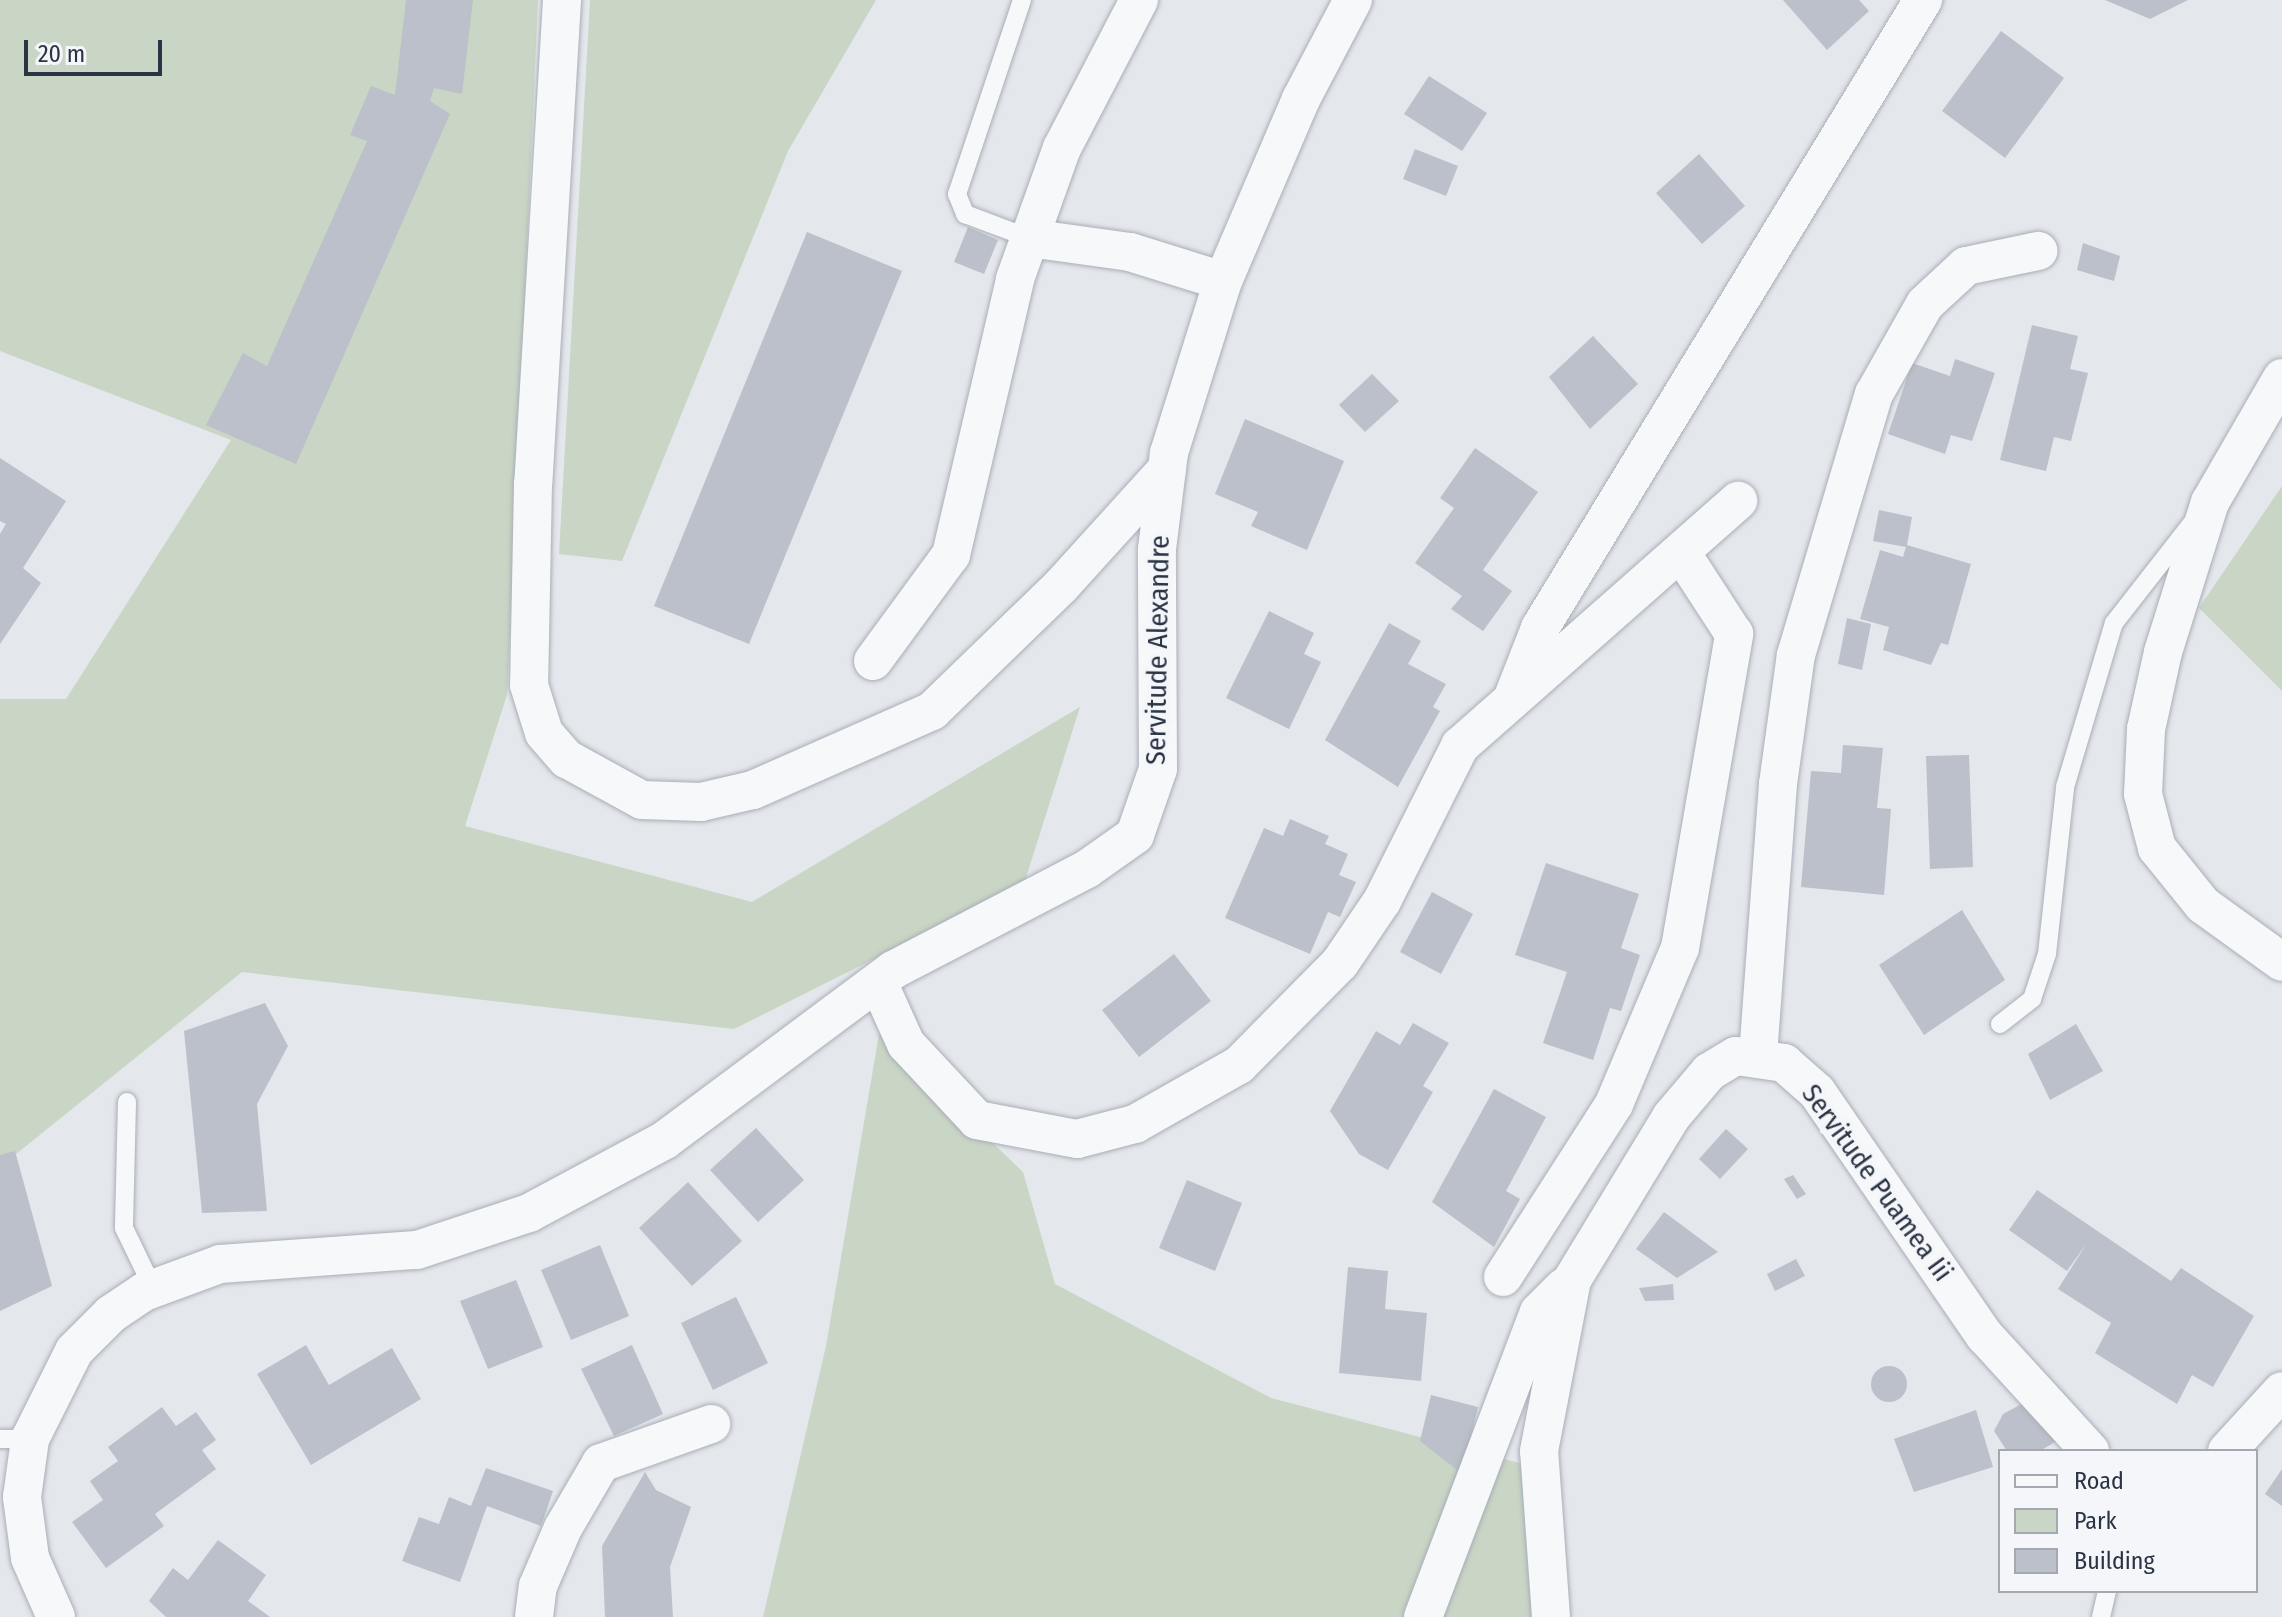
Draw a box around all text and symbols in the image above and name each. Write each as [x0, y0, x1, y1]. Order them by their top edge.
scale bar [28, 24, 166, 74]
text: 20 m [38, 40, 85, 68]
street label: Servitude Alexandre [1139, 535, 1177, 765]
street label: Servitude Puamea Iii [1794, 1078, 1960, 1288]
legend [1998, 1449, 2258, 1593]
text: Road [2074, 1467, 2124, 1495]
text: Park [2074, 1507, 2117, 1535]
text: Building [2074, 1547, 2155, 1575]

